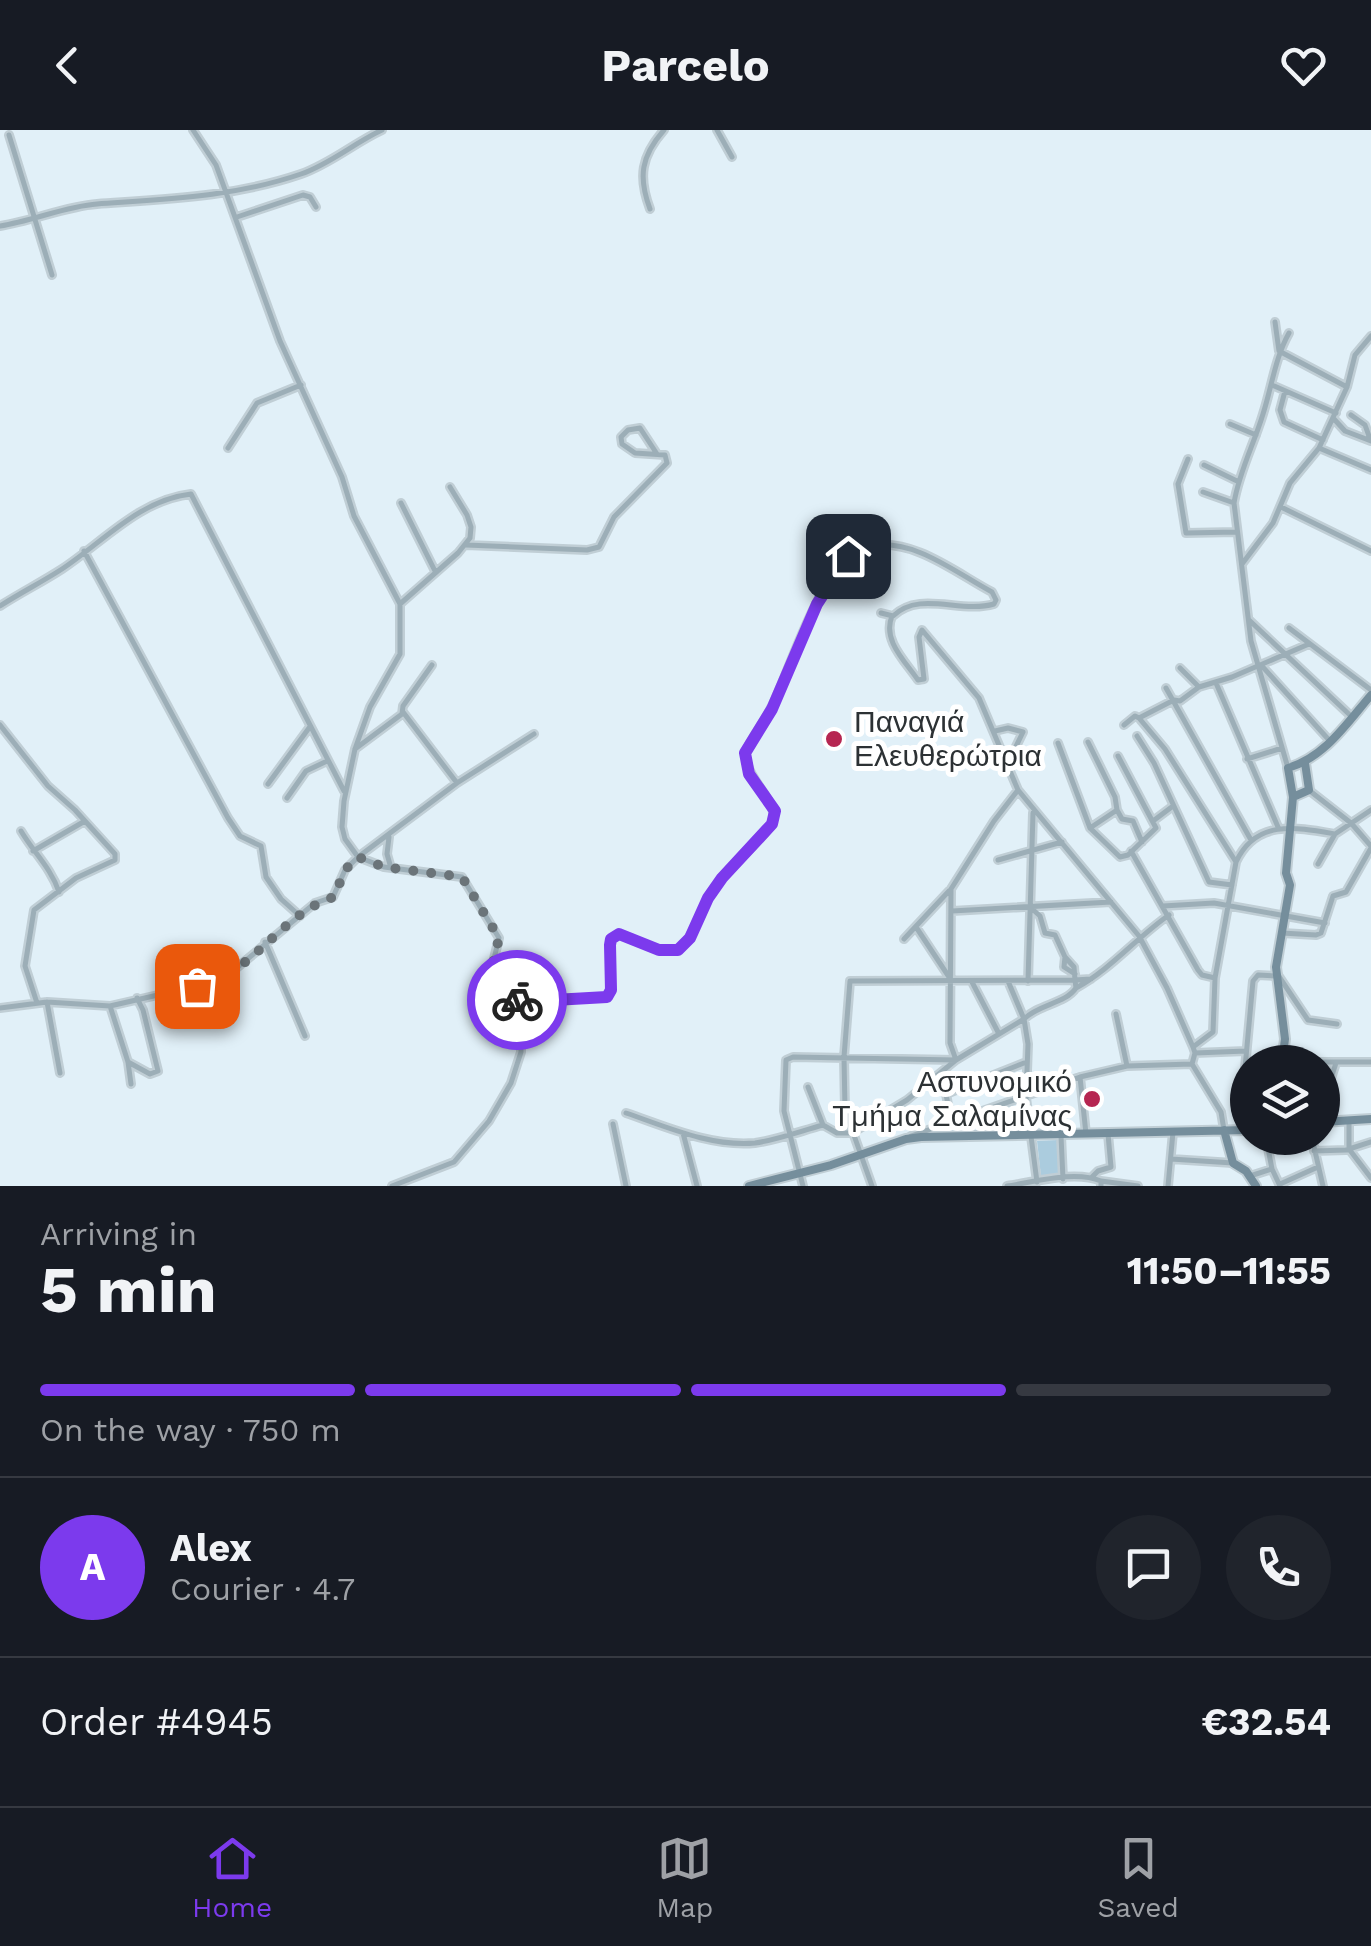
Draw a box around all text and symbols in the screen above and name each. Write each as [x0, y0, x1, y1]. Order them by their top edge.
icon: back [40, 38, 95, 93]
icon: heart [1276, 38, 1331, 93]
text: Parcelo [601, 39, 770, 92]
pin [806, 514, 891, 599]
icon: home [821, 529, 876, 584]
place label: Παναγιά Ελευθερώτρια [854, 704, 1042, 773]
marker: Παναγιά Ελευθερώτρια [823, 728, 845, 750]
pin [155, 944, 240, 1029]
courier [467, 950, 567, 1050]
icon: bag [170, 959, 225, 1014]
icon: bike [490, 973, 545, 1028]
map controls [1230, 1045, 1340, 1155]
button: layers [1230, 1045, 1340, 1155]
place label: Αστυνομικό Τμήμα Σαλαμίνας [832, 1064, 1072, 1133]
marker: Αστυνομικό Τμήμα Σαλαμίνας [1081, 1088, 1103, 1110]
text: Arriving in [40, 1215, 197, 1253]
text: 11:50–11:55 [1127, 1249, 1331, 1293]
text: 5 min [40, 1252, 217, 1328]
text: On the way · 750 m [40, 1411, 341, 1449]
button: chat [1096, 1515, 1201, 1620]
button: phone [1226, 1515, 1331, 1620]
text: Alex [170, 1526, 252, 1570]
text: A [80, 1545, 105, 1589]
text: Courier · 4.7 [170, 1570, 355, 1608]
text: Order #4945 [40, 1700, 273, 1744]
text: €32.54 [1201, 1700, 1331, 1744]
tab: Home [192, 1831, 272, 1924]
tab: Map [656, 1831, 713, 1924]
tab: Saved [1098, 1831, 1179, 1924]

